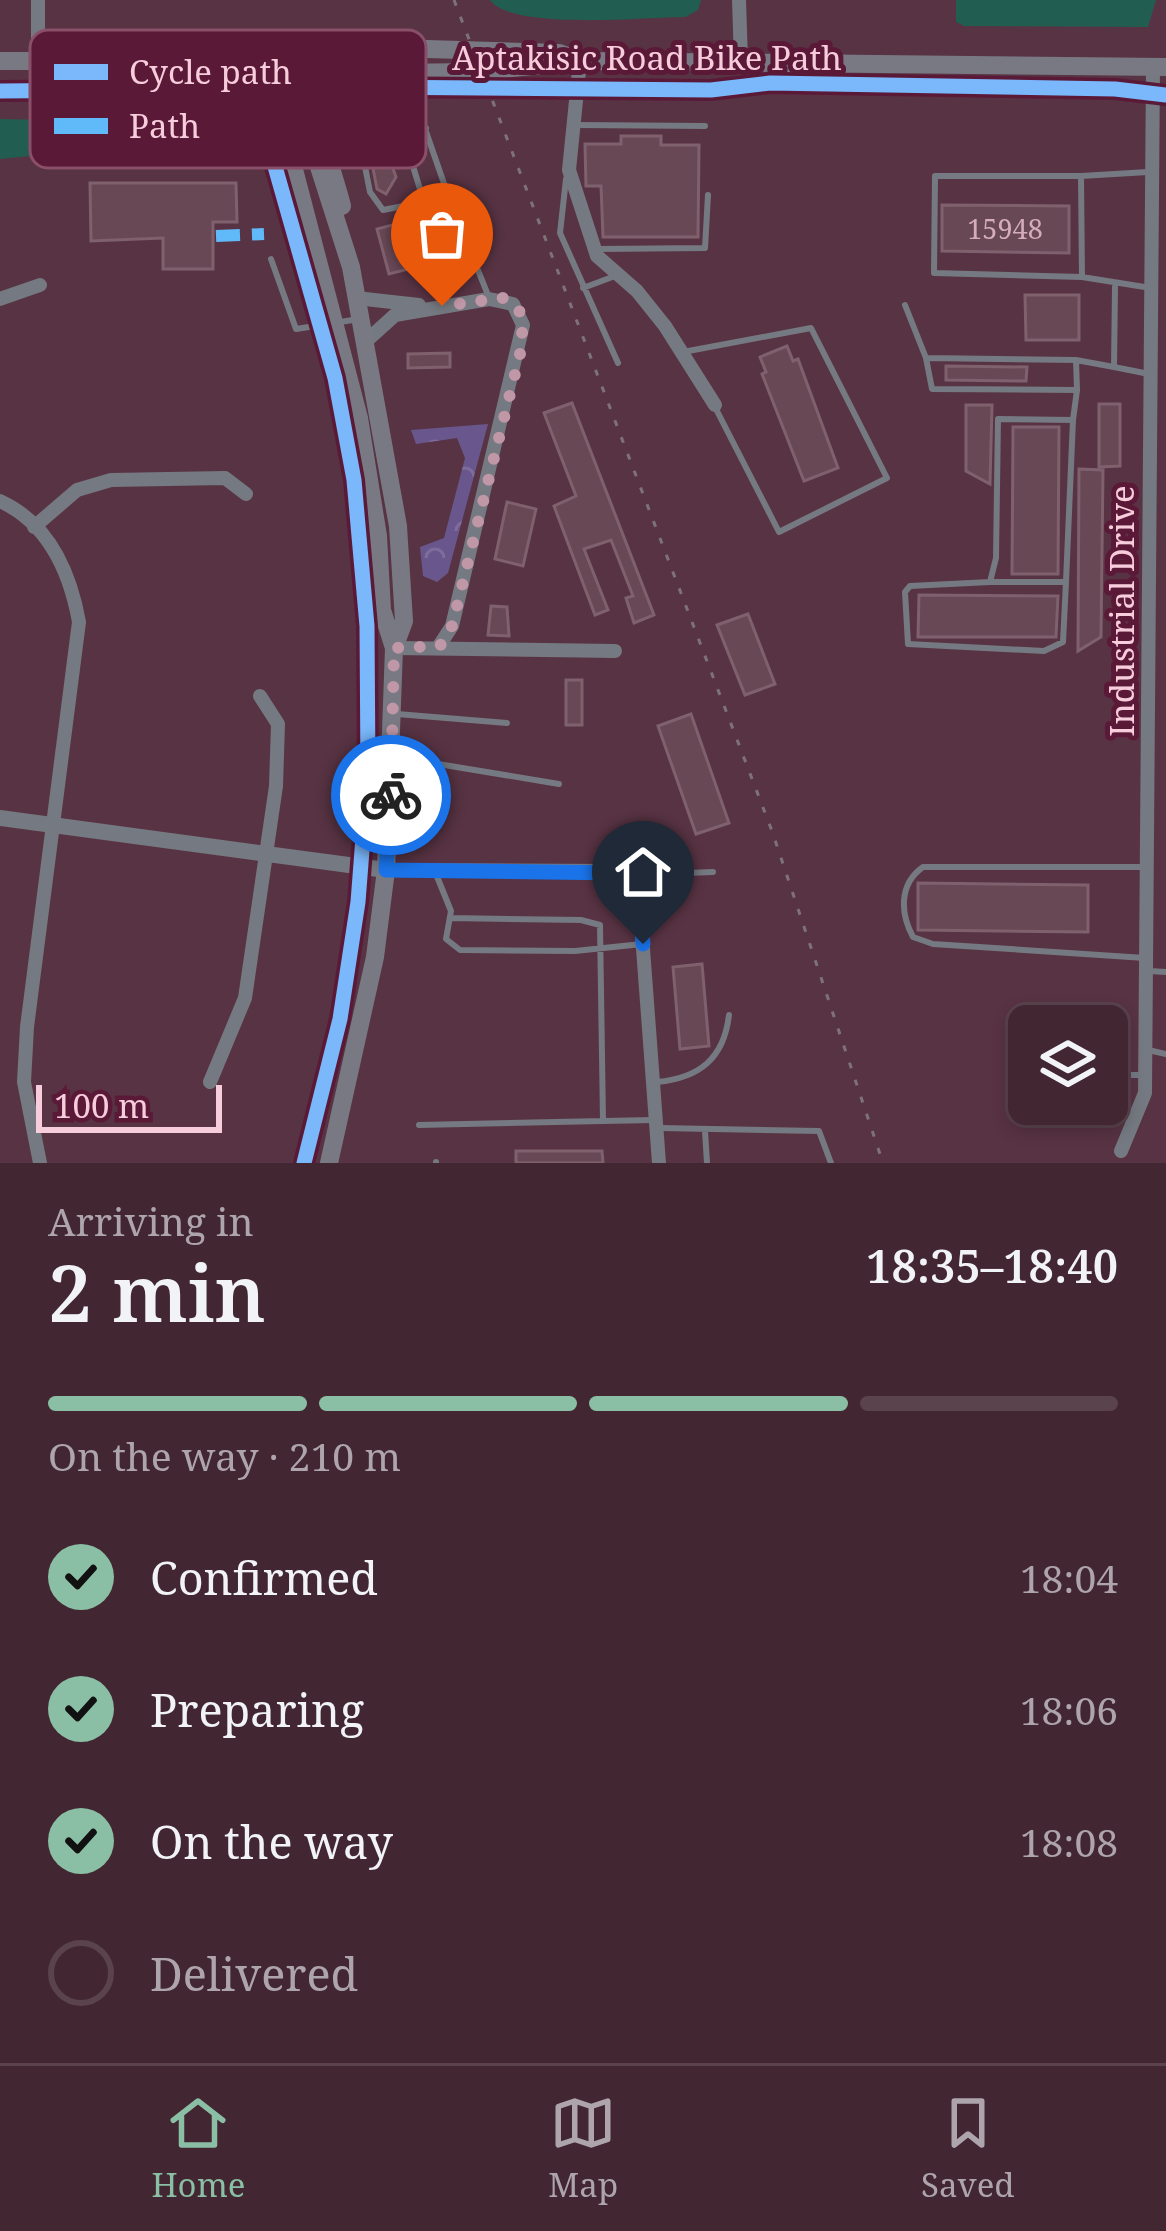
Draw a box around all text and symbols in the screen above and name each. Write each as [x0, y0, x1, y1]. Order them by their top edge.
legend [30, 30, 426, 168]
street label: Aptakisic Road Bike Path [452, 35, 842, 80]
text: Cycle path [129, 49, 292, 94]
text: Path [129, 103, 200, 148]
pin [391, 183, 493, 306]
icon: bag [409, 201, 475, 267]
house number: 15948 [967, 210, 1043, 247]
street label: Industrial Drive [1099, 485, 1144, 737]
courier [331, 735, 451, 855]
icon: bike [358, 762, 424, 828]
pin [592, 821, 694, 944]
icon: home [610, 839, 676, 905]
map controls [1008, 1005, 1128, 1125]
button: layers [1008, 1005, 1128, 1125]
scale bar [36, 1079, 222, 1132]
text: 100 m [54, 1083, 149, 1128]
text: Arriving in [48, 1194, 254, 1247]
text: 18:35–18:40 [866, 1235, 1118, 1296]
text: 2 min [48, 1239, 266, 1345]
text: On the way · 210 m [48, 1429, 401, 1482]
icon: check [48, 1544, 114, 1610]
text: Confirmed [150, 1547, 378, 1608]
text: 18:04 [1020, 1551, 1118, 1604]
icon: check [48, 1676, 114, 1742]
text: Preparing [150, 1679, 364, 1740]
text: 18:06 [1020, 1683, 1118, 1736]
icon: check [48, 1808, 114, 1874]
text: On the way [150, 1811, 393, 1872]
text: 18:08 [1020, 1815, 1118, 1868]
text: Delivered [150, 1943, 358, 2004]
tab: Home [151, 2090, 245, 2207]
tab: Map [548, 2090, 618, 2207]
tab: Saved [921, 2090, 1015, 2207]

